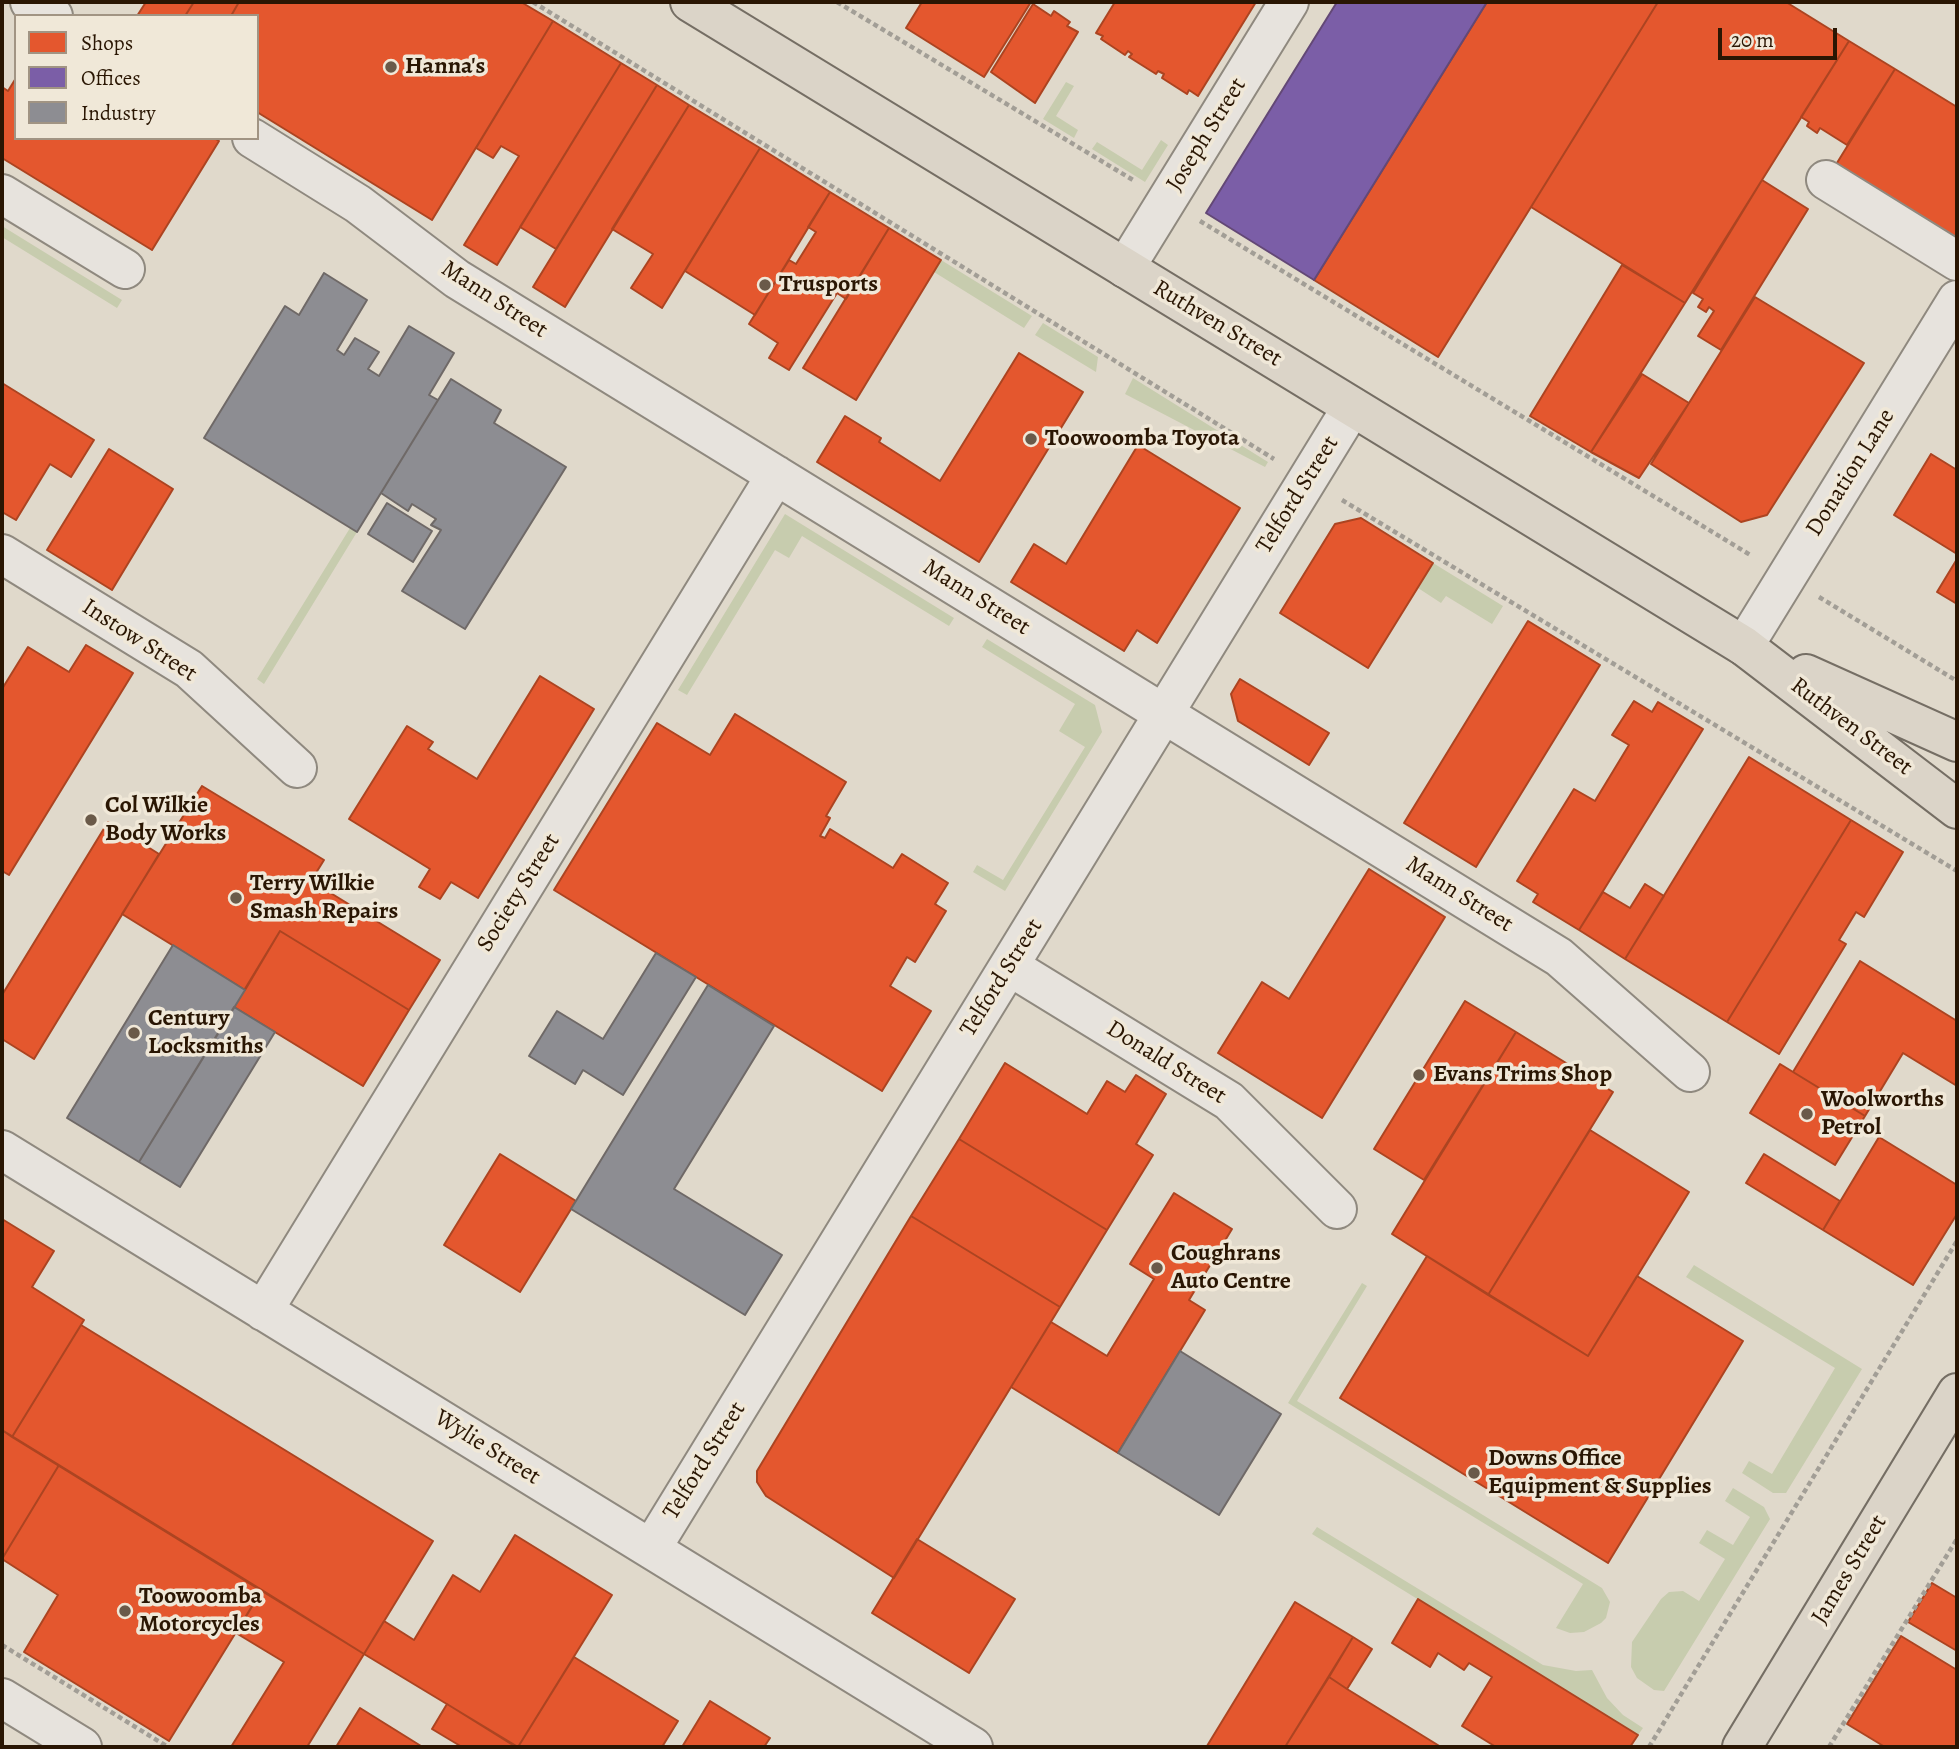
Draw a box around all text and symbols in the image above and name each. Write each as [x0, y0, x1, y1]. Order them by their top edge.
legend [14, 14, 259, 140]
scale bar [1721, 14, 1840, 58]
text: 20 m [1731, 26, 1774, 54]
text: Shops [81, 29, 133, 57]
place label: Hanna's [405, 53, 485, 81]
marker: Hanna's [383, 59, 399, 75]
text: Offices [81, 64, 141, 92]
street label: Joseph Street [1161, 73, 1253, 197]
text: Industry [81, 99, 156, 127]
street label: Mann Street [435, 255, 553, 345]
place label: Trusports [779, 271, 878, 299]
street label: Ruthven Street [1147, 274, 1287, 374]
marker: Trusports [757, 277, 773, 293]
street label: Donation Lane [1800, 404, 1902, 542]
place label: Toowoomba Toyota [1045, 425, 1240, 453]
marker: Toowoomba Toyota [1023, 431, 1039, 447]
street label: Telford Street [1250, 431, 1346, 559]
street label: Mann Street [917, 554, 1035, 642]
street label: Instow Street [76, 593, 202, 689]
street label: Ruthven Street [1784, 672, 1918, 782]
place label: Col Wilkie Body Works [105, 792, 226, 848]
marker: Col Wilkie Body Works [83, 812, 99, 828]
street label: Society Street [471, 828, 567, 958]
street label: Mann Street [1400, 851, 1518, 939]
place label: Terry Wilkie Smash Repairs [250, 870, 398, 926]
marker: Terry Wilkie Smash Repairs [228, 890, 244, 906]
street label: Telford Street [954, 914, 1050, 1042]
place label: Century Locksmiths [148, 1005, 263, 1061]
street label: Donald Street [1101, 1015, 1231, 1111]
marker: Century Locksmiths [126, 1025, 142, 1041]
place label: Evans Trims Shop [1433, 1061, 1612, 1089]
marker: Evans Trims Shop [1411, 1067, 1427, 1083]
place label: Woolworths Petrol [1821, 1086, 1944, 1142]
marker: Woolworths Petrol [1799, 1106, 1815, 1122]
place label: Coughrans Auto Centre [1171, 1240, 1291, 1296]
marker: Coughrans Auto Centre [1149, 1260, 1165, 1276]
street label: Telford Street [657, 1397, 753, 1525]
street label: Wylie Street [429, 1404, 545, 1492]
place label: Downs Office Equipment & Supplies [1488, 1445, 1712, 1501]
marker: Downs Office Equipment & Supplies [1466, 1465, 1482, 1481]
street label: James Street [1806, 1510, 1894, 1630]
place label: Toowoomba Motorcycles [139, 1583, 262, 1639]
marker: Toowoomba Motorcycles [117, 1603, 133, 1619]

